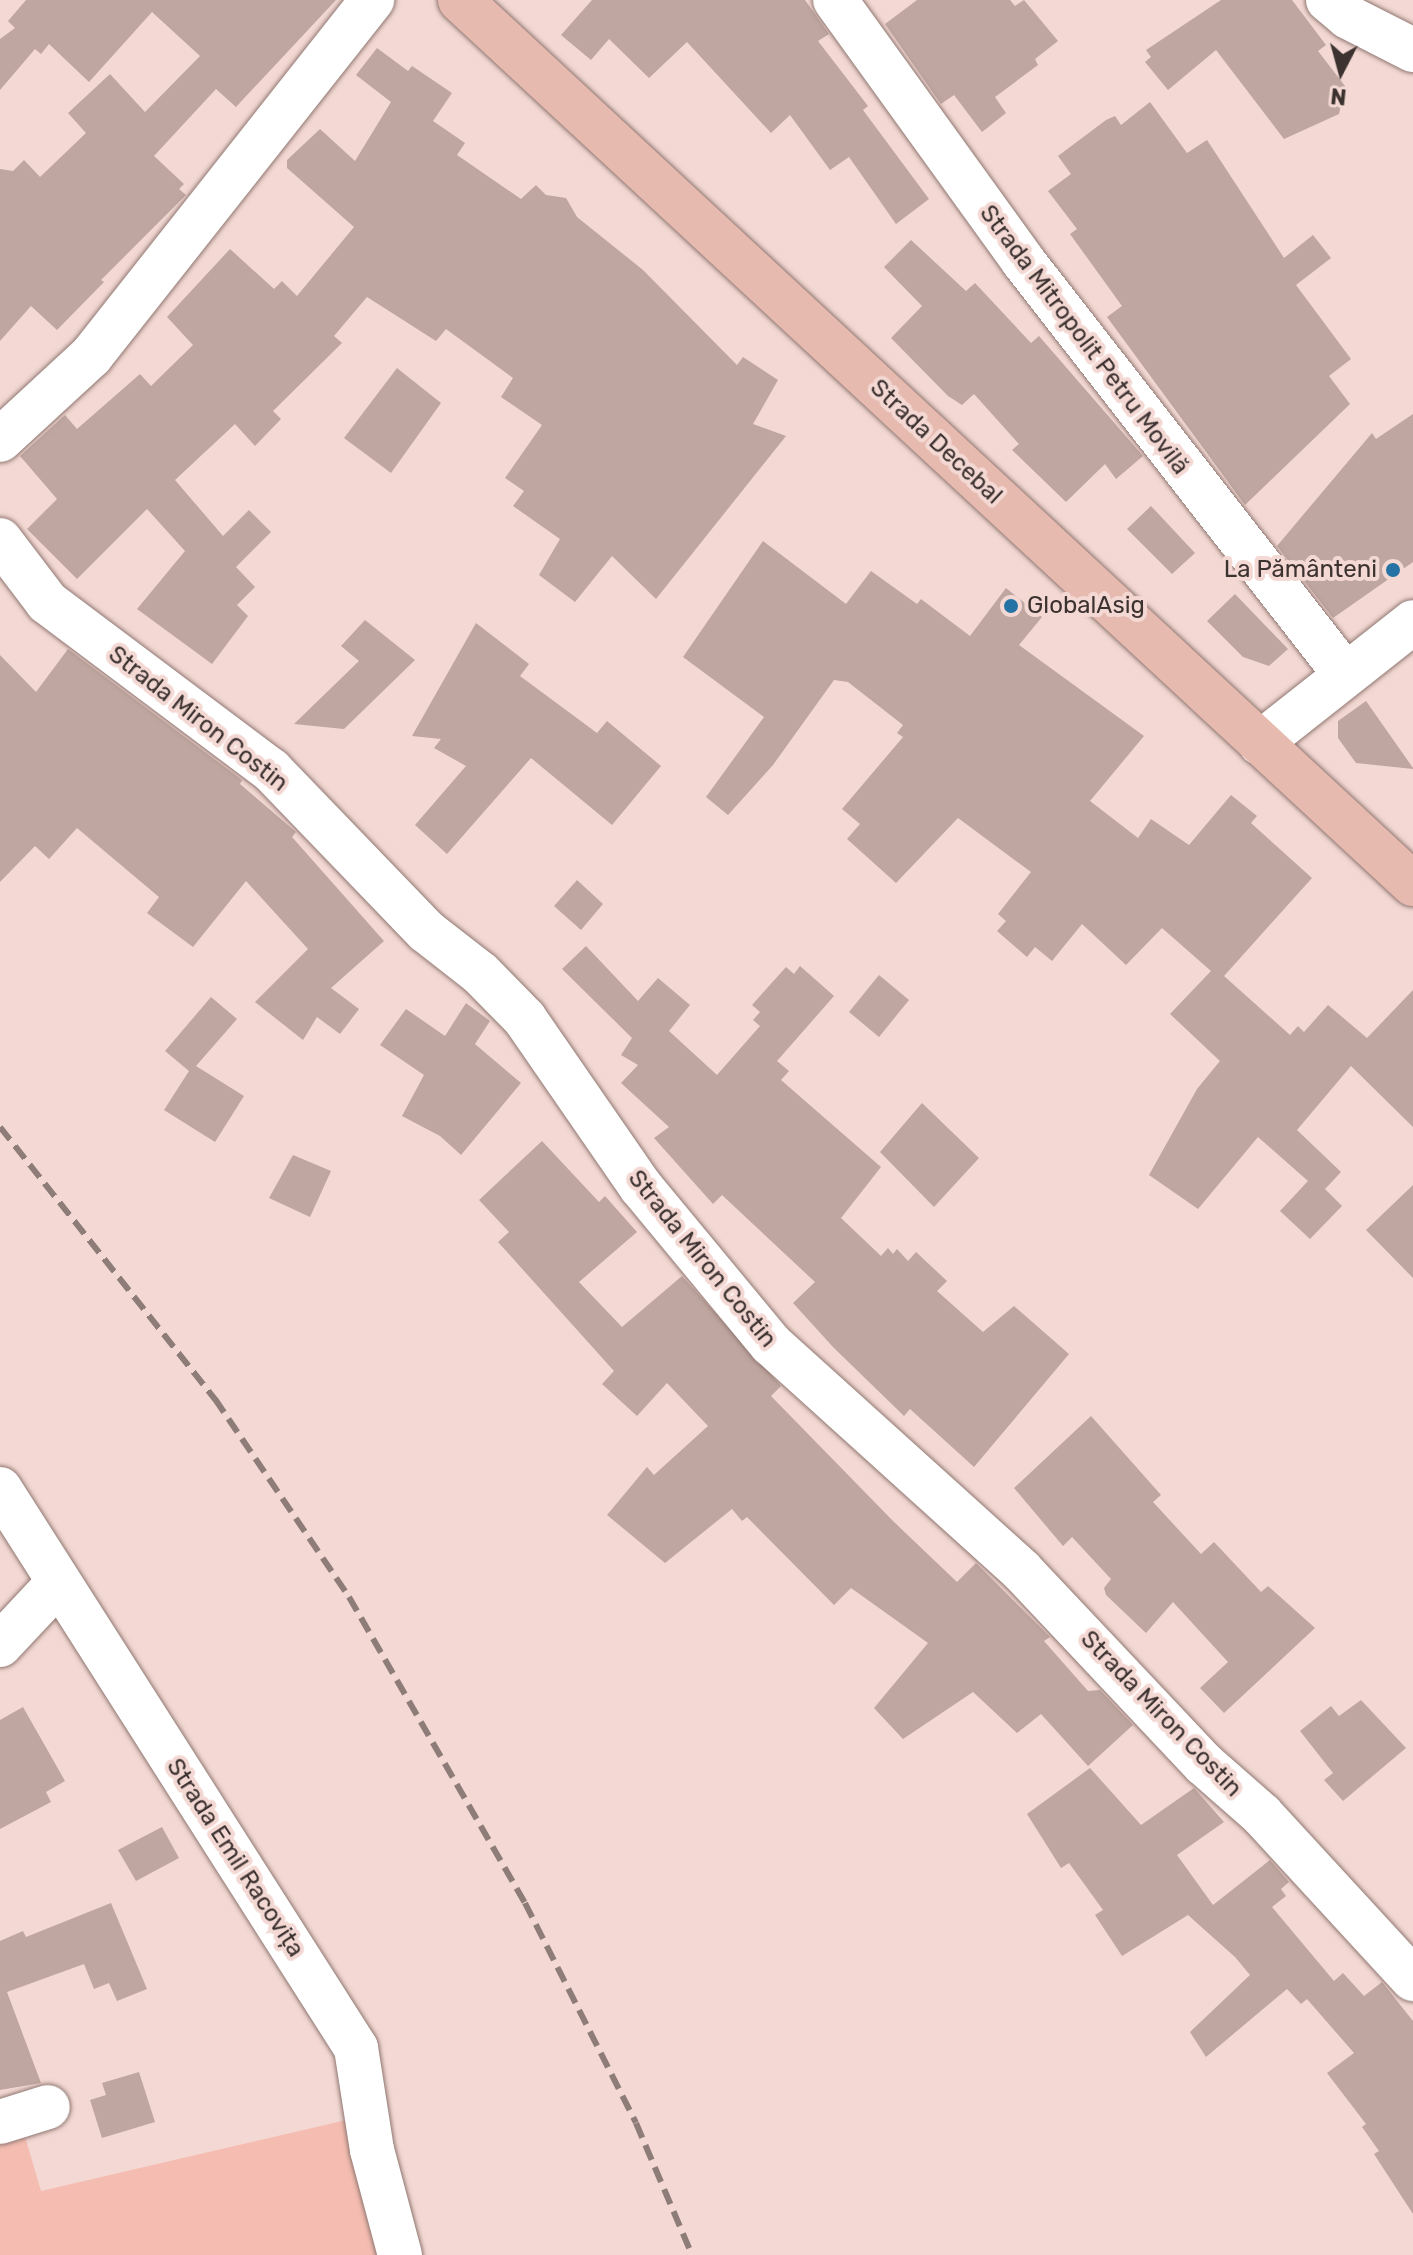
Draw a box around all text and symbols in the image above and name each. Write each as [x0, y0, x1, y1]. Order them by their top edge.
north arrow [1301, 32, 1381, 112]
text: N [1329, 82, 1348, 111]
street label: Strada Mitropolit Petru Movilă [973, 200, 1195, 480]
street label: Strada Decebal [864, 374, 1008, 510]
place label: La Pământeni [1224, 556, 1377, 584]
marker: La Pământeni [1384, 561, 1402, 579]
place label: GlobalAsig [1027, 592, 1145, 620]
marker: GlobalAsig [1002, 597, 1020, 615]
street label: Strada Miron Costin [103, 640, 293, 798]
street label: Strada Miron Costin [622, 1165, 782, 1353]
street label: Strada Miron Costin [1074, 1625, 1248, 1803]
street label: Strada Emil Racovița [160, 1753, 310, 1963]

